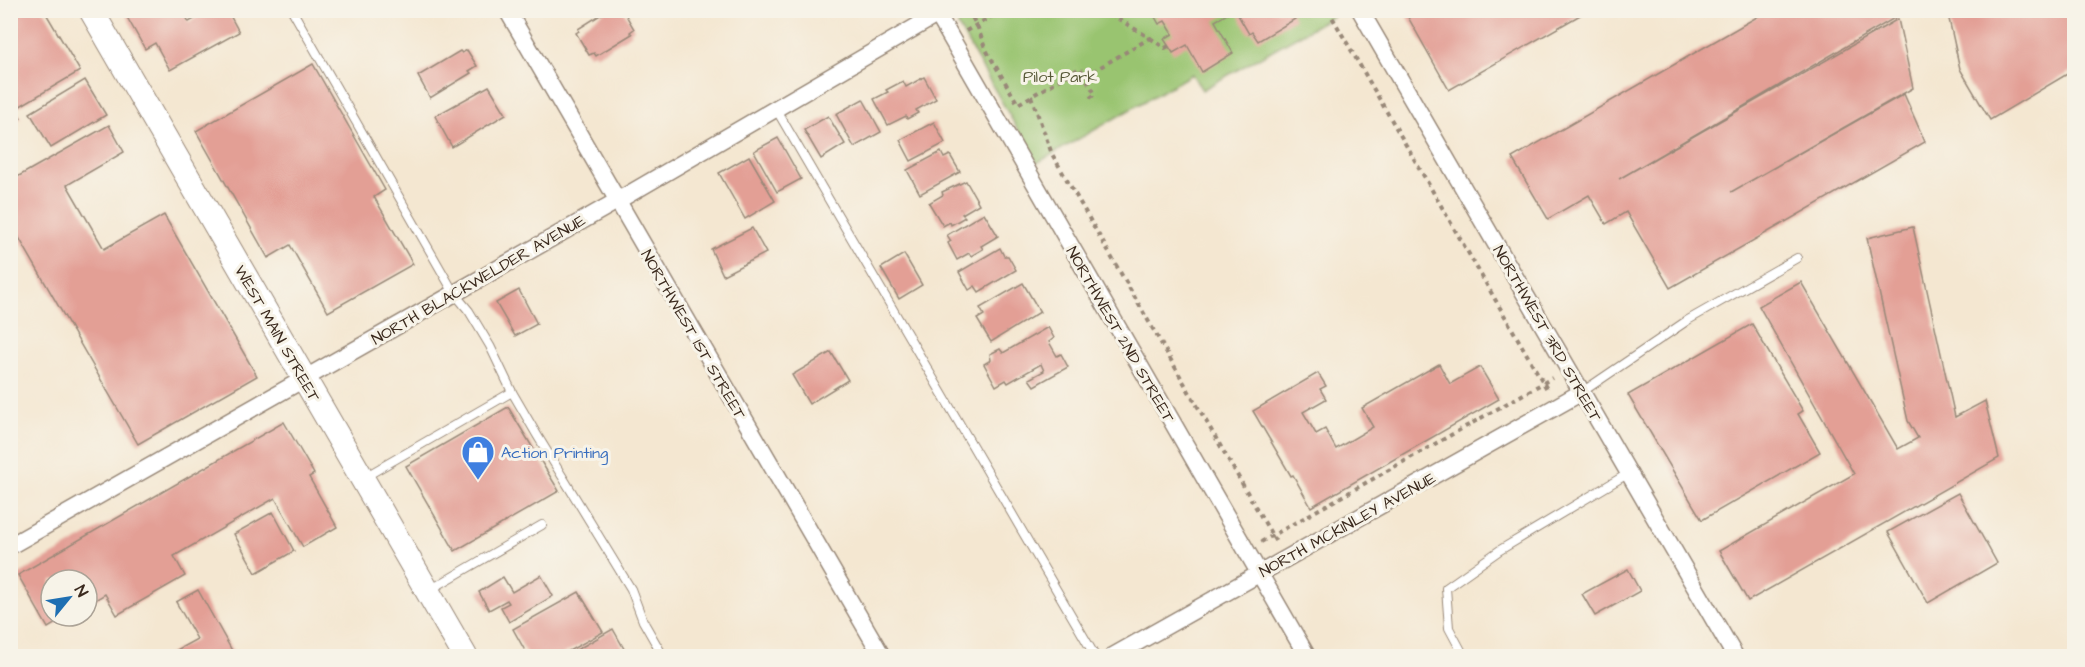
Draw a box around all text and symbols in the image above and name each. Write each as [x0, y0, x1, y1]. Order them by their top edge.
park label: Pilot Park [1023, 66, 1097, 88]
street label: NORTH BLACKWELDER AVENUE [368, 209, 590, 350]
street label: NORTHWEST 3RD STREET [1488, 241, 1607, 426]
street label: NORTHWEST 2ND STREET [1061, 243, 1180, 426]
street label: NORTHWEST 1ST STREET [636, 246, 751, 423]
street label: WEST MAIN STREET [229, 261, 325, 406]
shop icon: Action Printing [460, 434, 496, 481]
place label: Action Printing [501, 442, 608, 465]
street label: NORTH MCKINLEY AVENUE [1255, 467, 1440, 583]
north arrow [39, 568, 99, 628]
text: N [69, 581, 93, 601]

